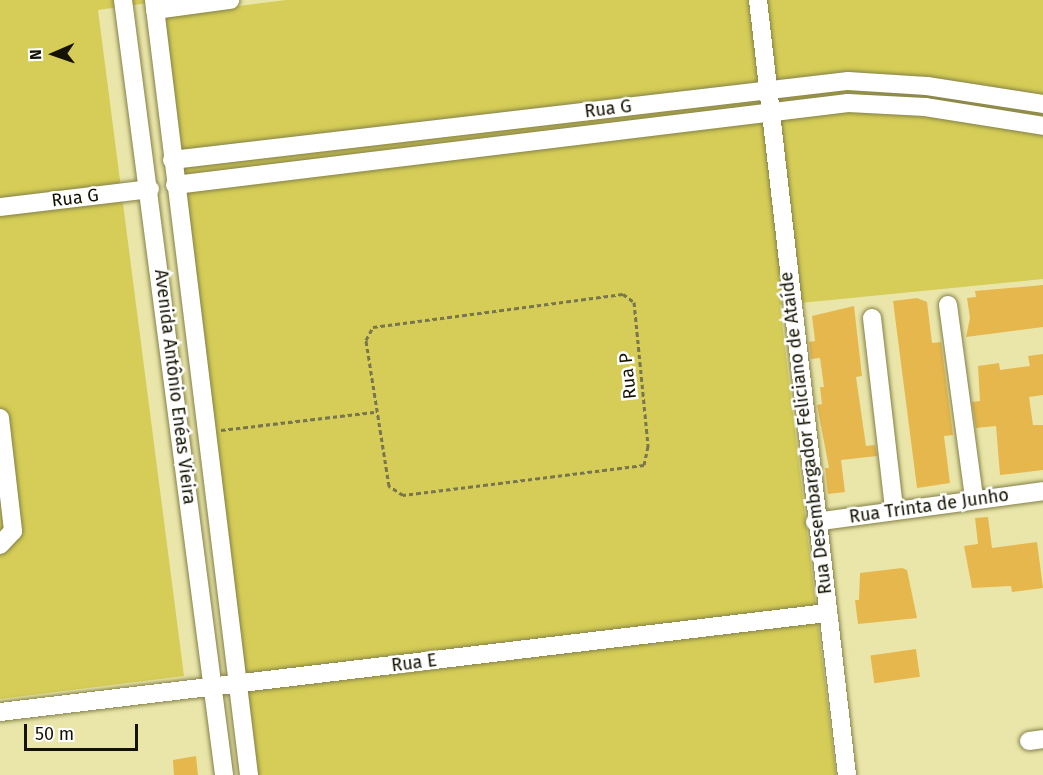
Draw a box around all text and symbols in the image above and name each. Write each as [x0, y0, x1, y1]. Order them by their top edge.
north arrow [24, 24, 84, 84]
text: N [26, 49, 45, 60]
street label: Rua G [583, 95, 633, 123]
street label: Rua G [50, 184, 100, 212]
street label: Avenida Antônio Enéas Vieira [150, 268, 200, 506]
street label: Rua Desembargador Feliciano de Ataíde [775, 270, 837, 596]
street label: Rua P [615, 352, 641, 400]
street label: Rua Trinta de Junho [848, 484, 1010, 528]
street label: Rua E [390, 650, 438, 676]
scale bar [27, 712, 141, 750]
text: 50 m [35, 723, 74, 745]

